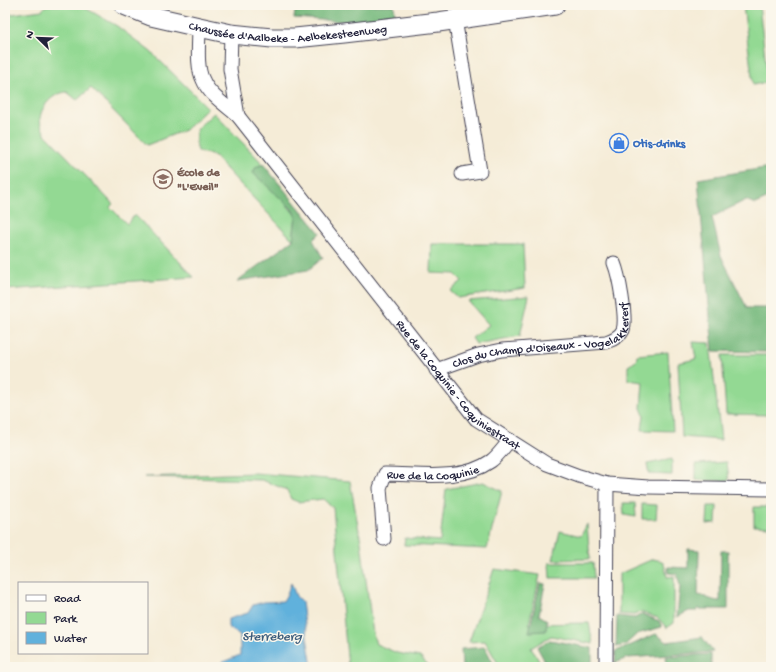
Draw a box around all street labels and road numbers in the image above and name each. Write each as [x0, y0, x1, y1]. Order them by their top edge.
street label: Chaussée d'Aalbeke - Aelbekesteenweg [187, 20, 388, 47]
street label: Clos du Champ d'Oiseaux - Vogelakkererf [451, 300, 633, 372]
street label: Rue de la Coquinie - Coquiniestraat [392, 318, 523, 455]
street label: Rue de la Coquinie [387, 463, 482, 485]

